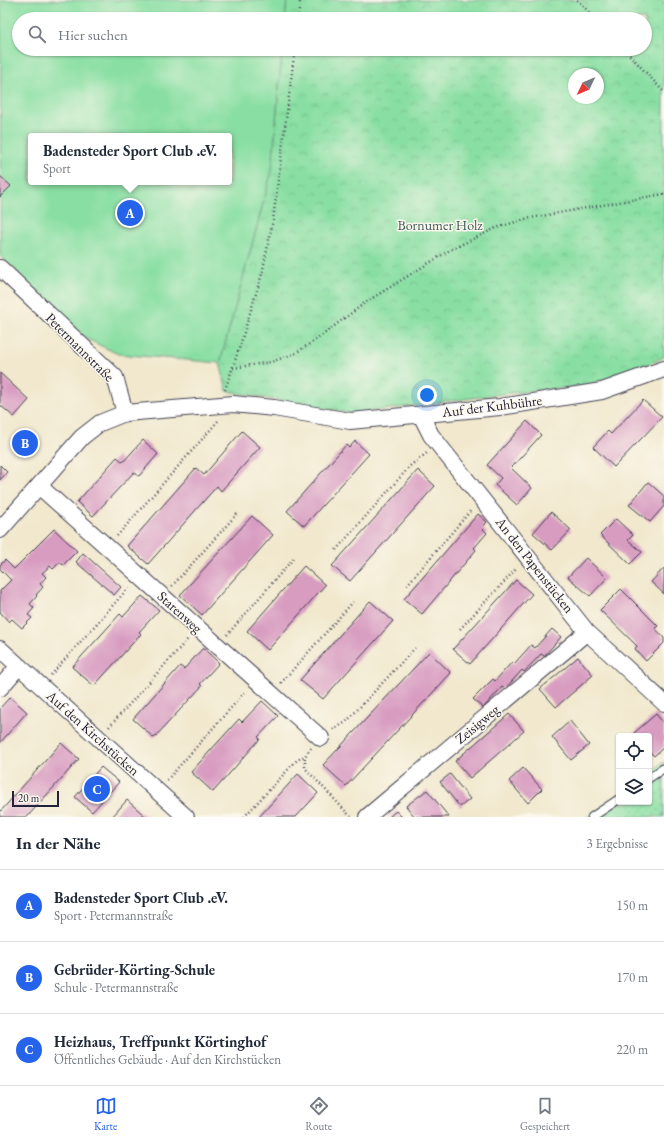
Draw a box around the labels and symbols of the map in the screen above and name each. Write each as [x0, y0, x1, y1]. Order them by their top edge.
north arrow [568, 68, 604, 104]
pin: A [117, 198, 143, 228]
park label: Bornumer Holz [397, 216, 483, 234]
street label: Petermannstraße [42, 309, 119, 386]
your location [417, 385, 437, 405]
street label: Auf der Kuhbühre [440, 391, 543, 421]
pin: B [12, 428, 38, 458]
street label: An den Papenstücken [491, 513, 578, 617]
street label: Starenweg [154, 587, 207, 638]
street label: Auf den Kirchstücken [42, 686, 144, 780]
street label: Zeisigweg [451, 700, 503, 748]
pin: C [84, 774, 110, 804]
scale bar [12, 789, 59, 808]

